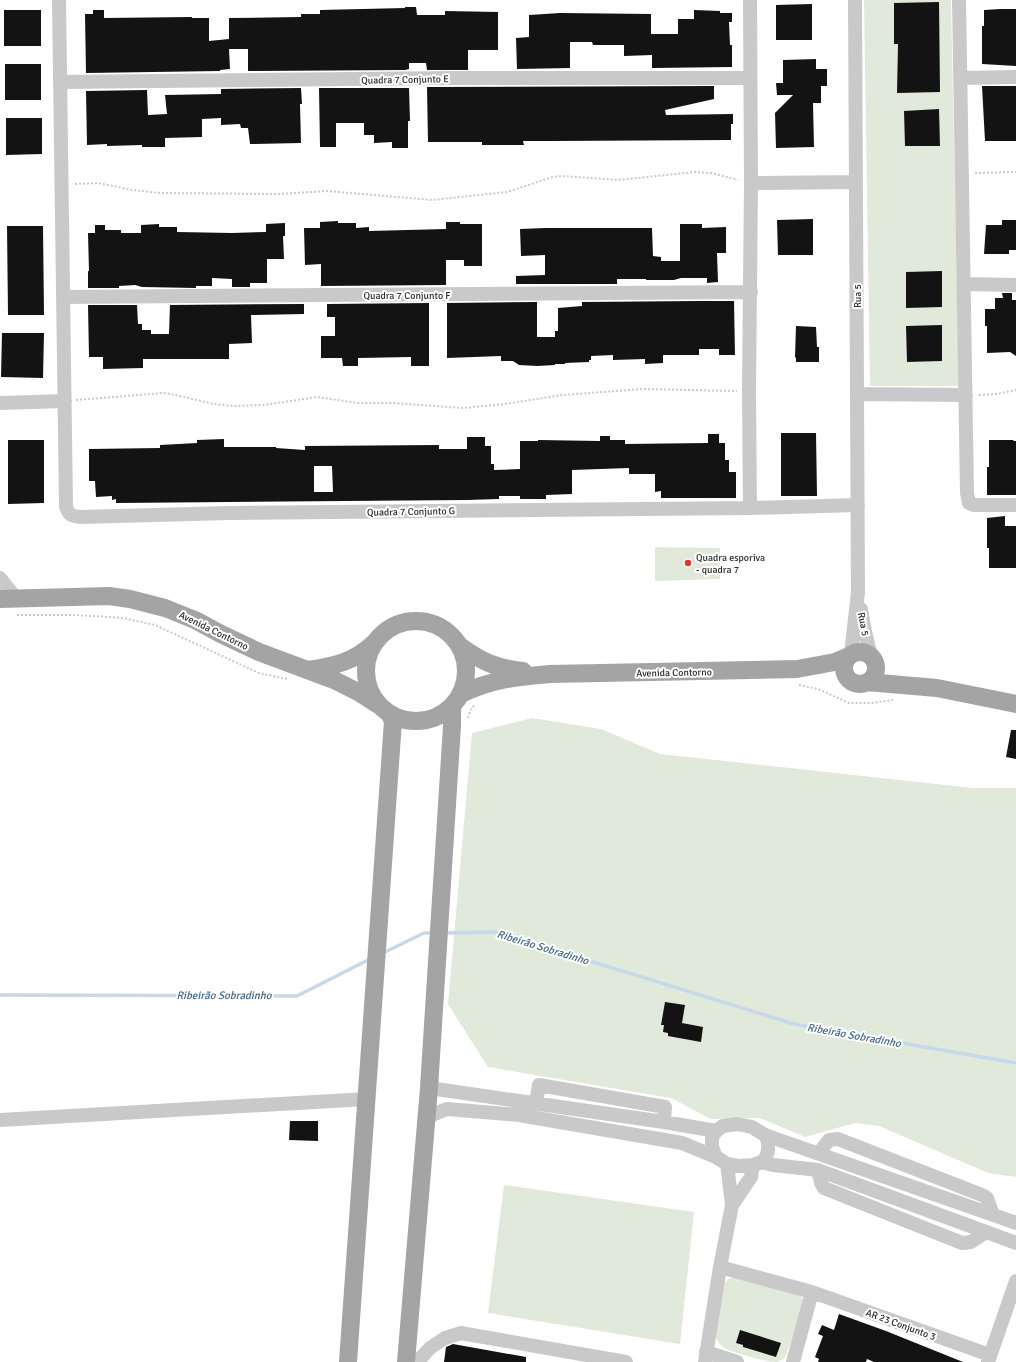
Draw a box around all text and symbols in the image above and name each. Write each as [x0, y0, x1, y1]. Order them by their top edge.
street label: Quadra 7 Conjunto E [361, 73, 449, 87]
street label: Rua 5 [852, 284, 864, 308]
street label: Quadra 7 Conjunto F [363, 290, 451, 302]
street label: Quadra 7 Conjunto G [367, 505, 455, 519]
place label: Quadra esporiva - quadra 7 [696, 552, 765, 576]
marker: Quadra esporiva - quadra 7 [683, 558, 693, 568]
street label: Avenida Contorno [177, 609, 250, 653]
street label: Rua 5 [855, 611, 871, 637]
street label: Avenida Contorno [636, 666, 712, 680]
water label: Ribeirão Sobradinho [495, 927, 591, 968]
water label: Ribeirão Sobradinho [176, 989, 273, 1002]
water label: Ribeirão Sobradinho [806, 1021, 903, 1050]
street label: AR 23 Conjunto 3 [864, 1307, 937, 1343]

